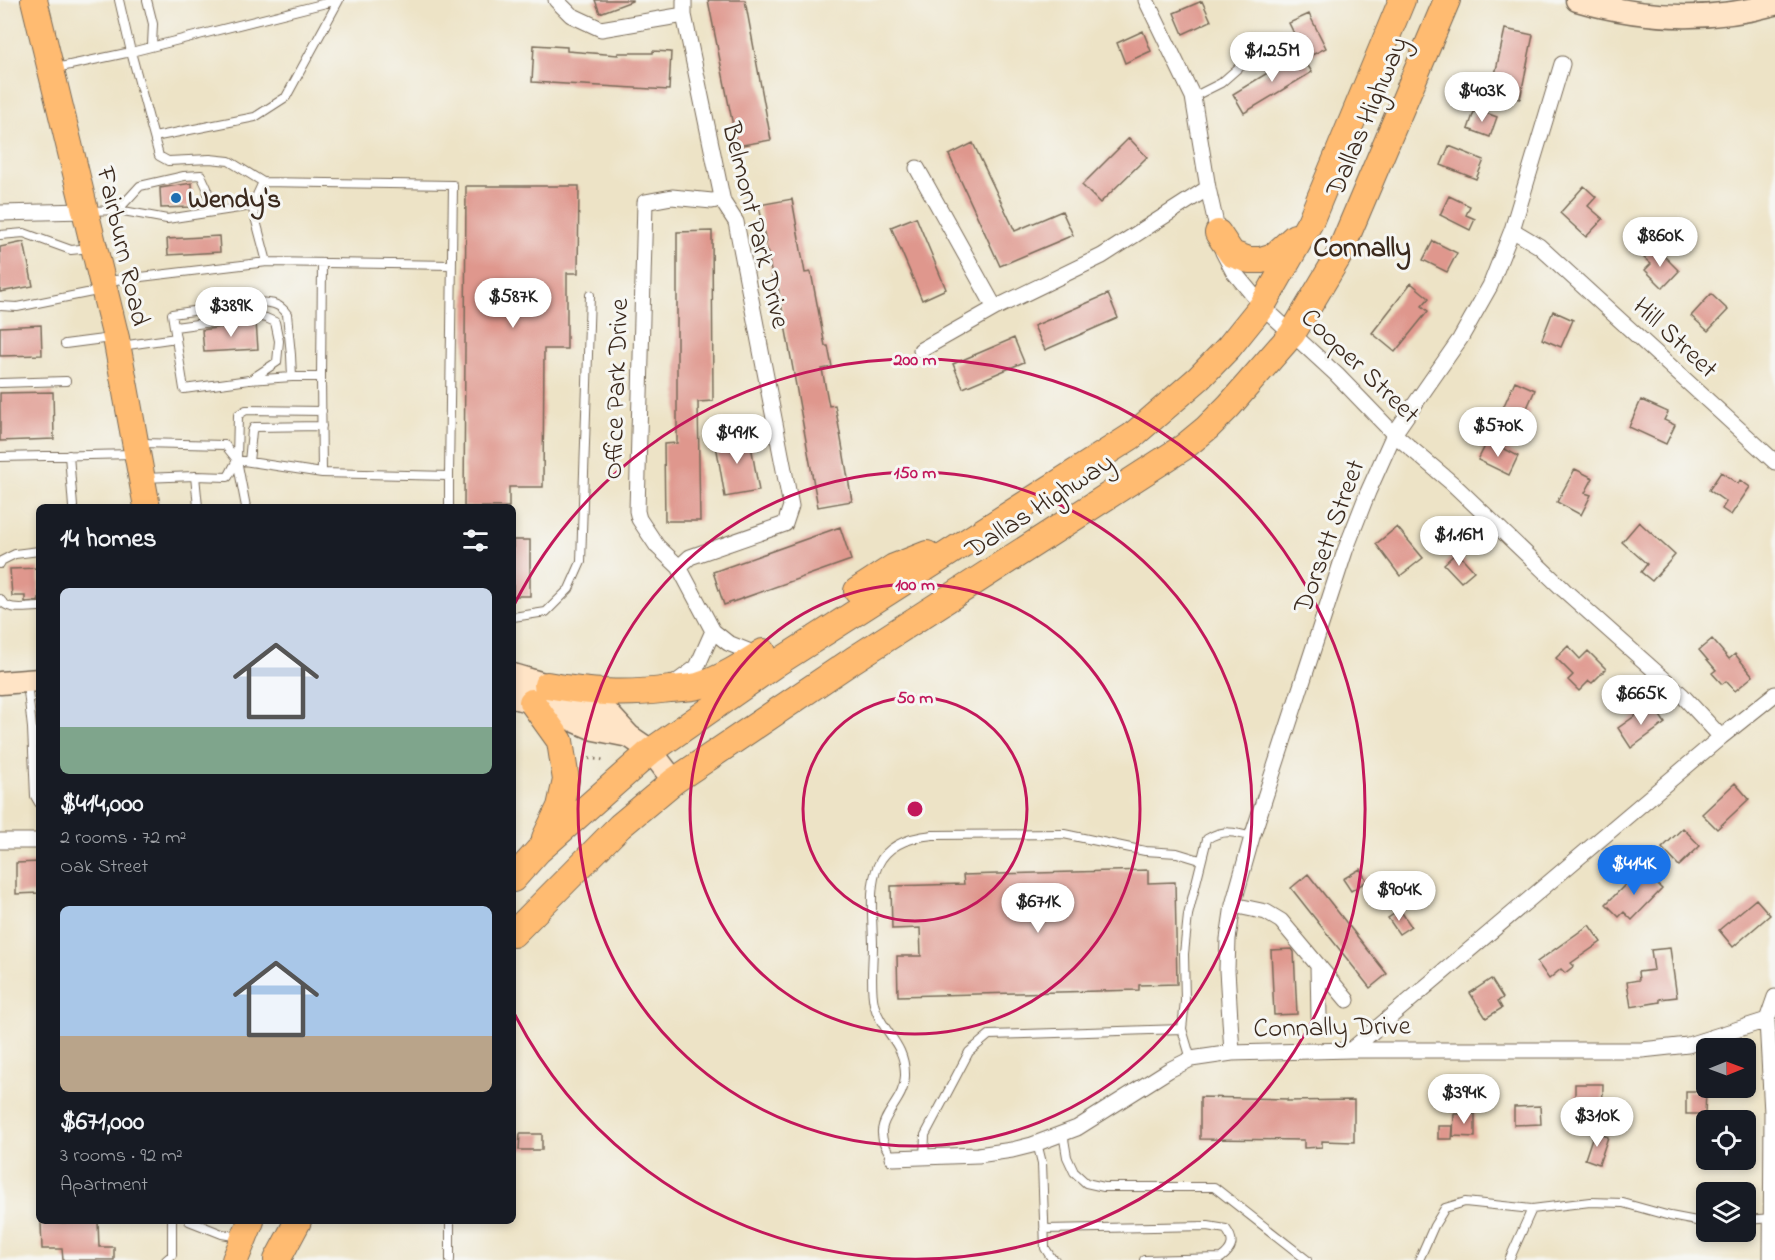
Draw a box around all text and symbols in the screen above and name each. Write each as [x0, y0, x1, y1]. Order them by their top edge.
street label: Dallas Highway [1317, 31, 1420, 204]
pin: $1.25M [1223, 32, 1321, 83]
text: $1.25M [1244, 37, 1300, 66]
pin: $403K [1440, 72, 1524, 123]
text: $403K [1459, 77, 1505, 106]
street label: Belmont Park Drive [710, 118, 799, 333]
street label: Fairburn Road [84, 162, 159, 330]
place label: Wendy's [188, 181, 281, 220]
marker: Wendy's [169, 191, 183, 205]
pin: $860K [1618, 217, 1702, 268]
text: $860K [1637, 222, 1683, 251]
district label: Connally [1313, 229, 1411, 270]
pin: $587K [471, 278, 555, 329]
text: $587K [489, 283, 537, 312]
pin: $389K [189, 287, 273, 338]
street label: Hill Street [1623, 289, 1726, 389]
text: $389K [209, 292, 253, 321]
street label: Office Park Drive [595, 297, 640, 480]
street label: Cooper Street [1291, 300, 1428, 434]
text: 200 m [893, 348, 937, 374]
pin: $570K [1456, 407, 1540, 458]
text: $570K [1473, 412, 1523, 441]
pin: $491K [695, 414, 779, 465]
text: $491K [716, 419, 758, 448]
street label: Dallas Highway [957, 444, 1122, 570]
street label: Dorsett Street [1284, 455, 1376, 620]
text: 150 m [894, 461, 936, 487]
pin: $1.16M [1410, 516, 1508, 567]
text: 14 homes [60, 521, 156, 559]
text: $1.16M [1434, 521, 1484, 550]
icon: filters [459, 524, 492, 557]
text: 100 m [895, 573, 935, 599]
icon: home [222, 627, 330, 735]
pin: $665K [1599, 675, 1683, 726]
text: $665K [1616, 680, 1666, 709]
text: 50 m [897, 686, 933, 712]
text: $414,000 [60, 786, 144, 824]
centre of rings [905, 799, 925, 819]
text: 2 rooms · 72 m² [60, 824, 187, 853]
pin: $414K [1592, 845, 1676, 896]
text: $414K [1612, 850, 1656, 879]
text: Oak Street [60, 853, 148, 882]
pin: $904K [1357, 871, 1441, 922]
text: $904K [1377, 876, 1421, 905]
pin: $671K [996, 883, 1080, 934]
text: $671K [1015, 888, 1061, 917]
icon: home [222, 945, 330, 1053]
street label: Connally Drive [1253, 1008, 1412, 1049]
north arrow [1696, 1038, 1756, 1098]
map controls [1696, 1038, 1756, 1242]
pin: $394K [1422, 1074, 1506, 1125]
text: $394K [1442, 1079, 1486, 1108]
pin: $310K [1555, 1097, 1639, 1148]
text: $310K [1574, 1102, 1620, 1131]
text: $671,000 [60, 1104, 144, 1142]
button: locate [1696, 1110, 1756, 1170]
text: 3 rooms · 92 m² [60, 1142, 183, 1171]
text: Apartment [60, 1171, 148, 1200]
button: layers [1696, 1182, 1756, 1242]

